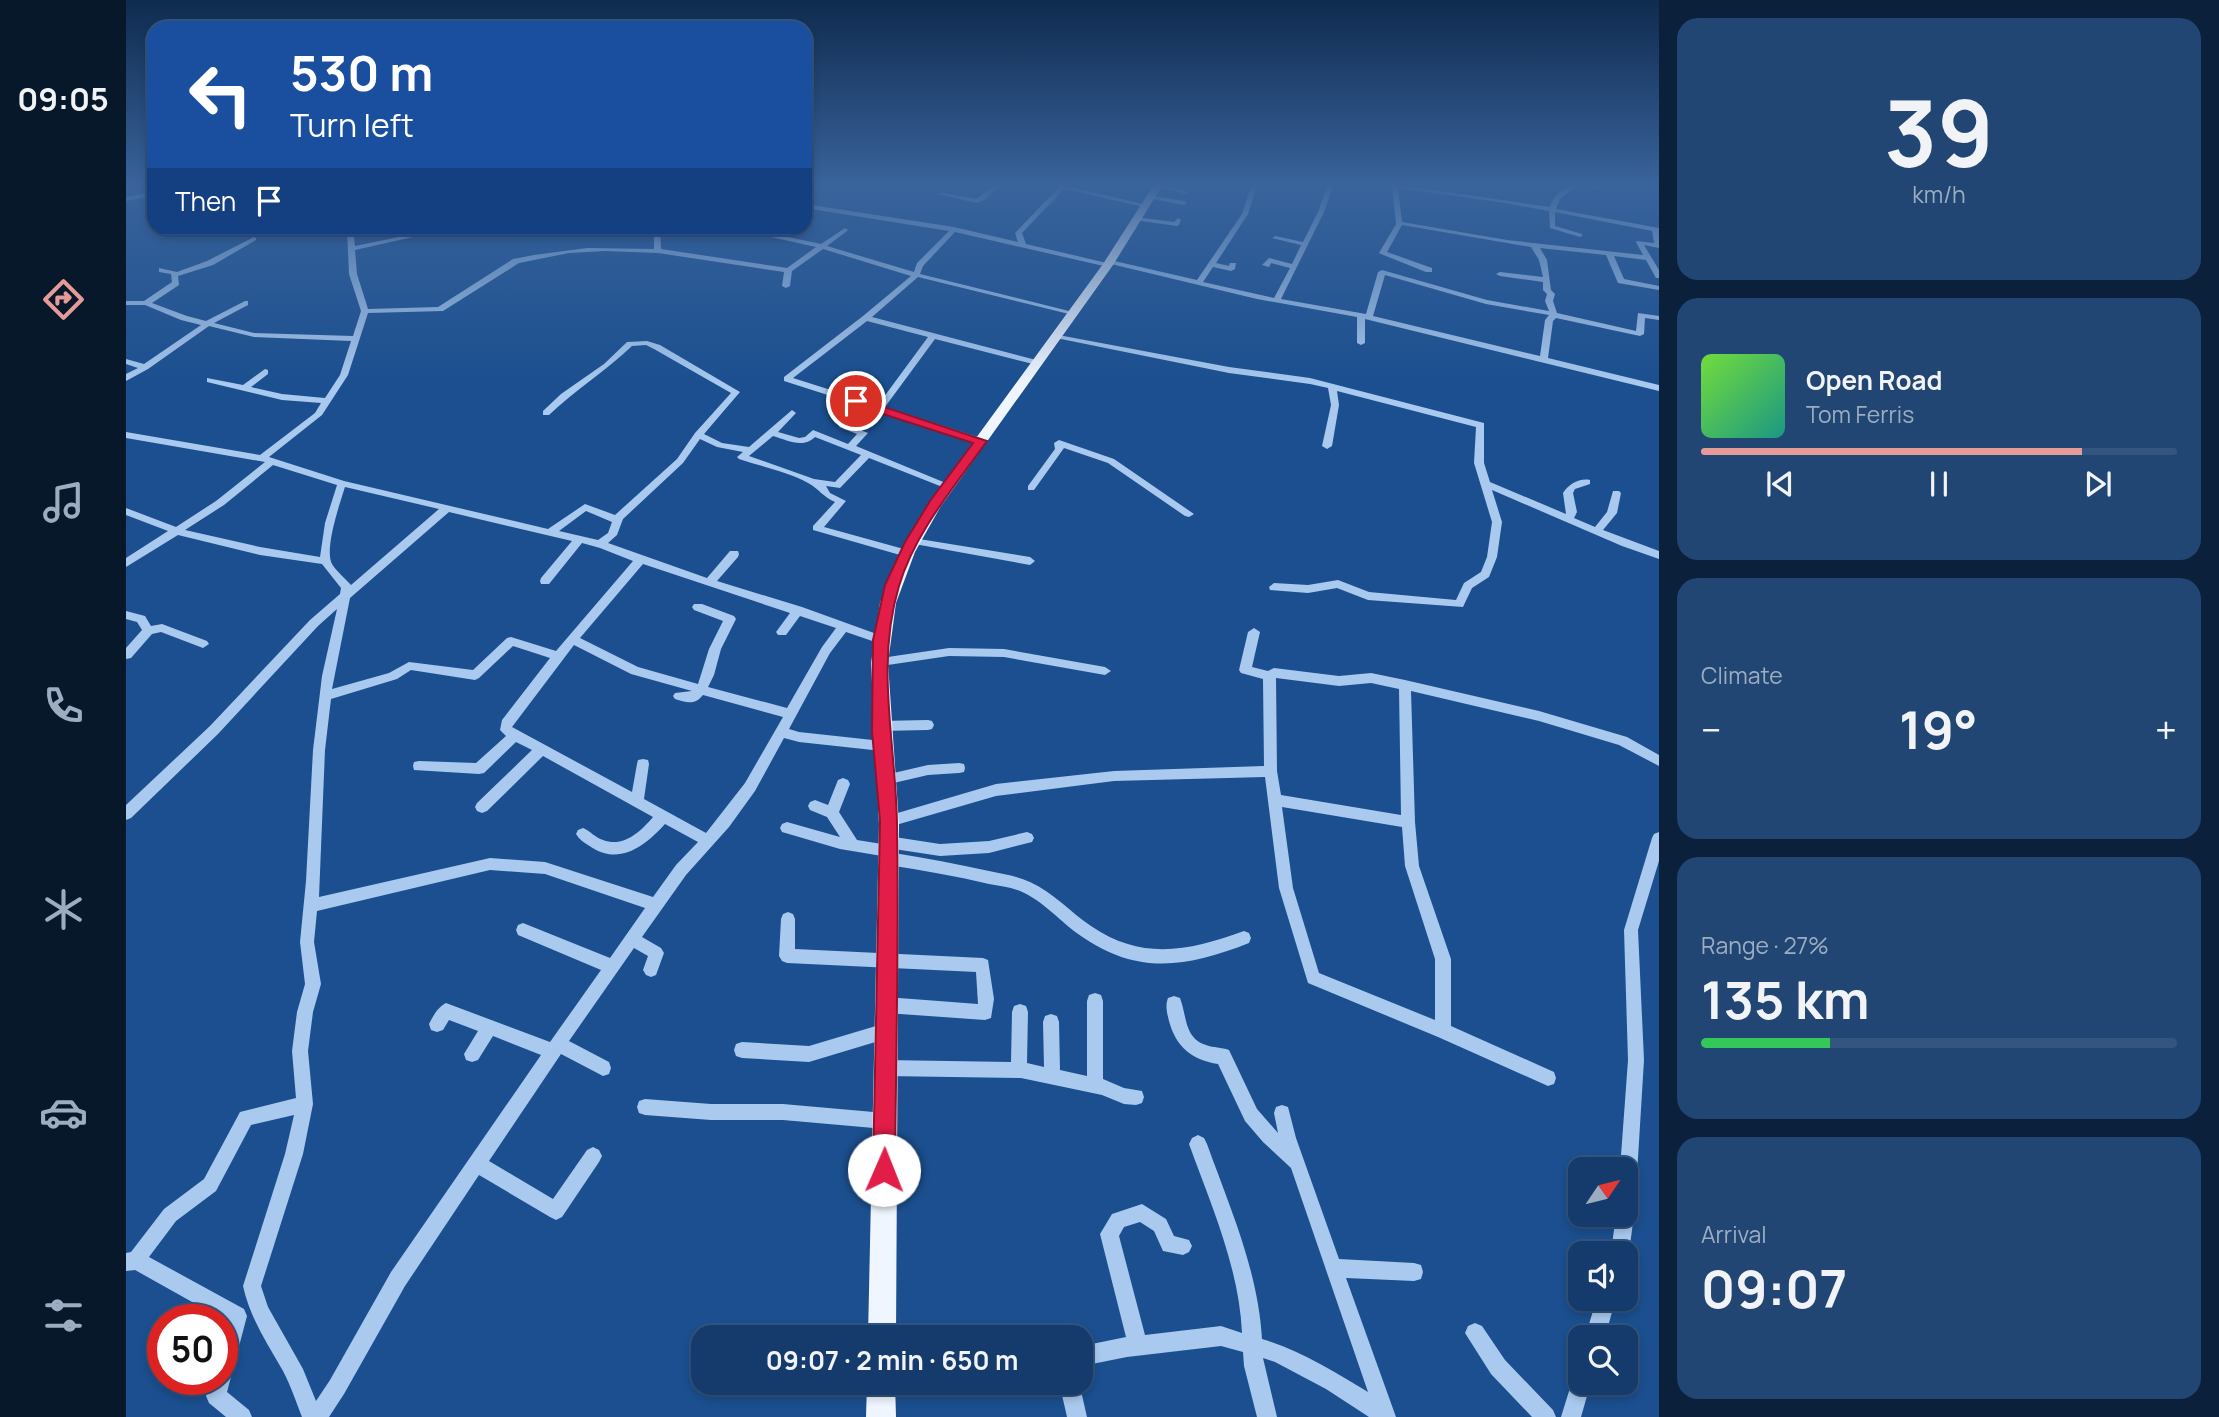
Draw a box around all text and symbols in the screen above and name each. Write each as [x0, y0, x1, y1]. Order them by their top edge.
text: 530 m [290, 39, 433, 106]
icon: left [175, 49, 266, 140]
text: 39 [1884, 70, 1994, 194]
text: 09:05 [17, 77, 109, 121]
text: Turn left [290, 103, 414, 147]
text: km/h [1912, 178, 1966, 210]
icon: arrive [250, 182, 288, 220]
text: Then [175, 183, 236, 219]
icon: directions [39, 275, 88, 324]
text: Open Road [1806, 362, 1942, 398]
pin [826, 371, 886, 431]
icon: arrive [837, 382, 875, 420]
text: Tom Ferris [1806, 398, 1914, 430]
icon: previous [1761, 465, 1799, 503]
icon: pause [1920, 465, 1958, 503]
icon: next [2079, 465, 2117, 503]
icon: music [39, 478, 88, 527]
text: Climate [1701, 659, 1783, 691]
icon: phone [39, 681, 88, 730]
text: 19° [1899, 694, 1978, 765]
text: − [1701, 703, 1722, 755]
text: + [2155, 703, 2177, 755]
icon: climate [39, 885, 88, 934]
text: Range · 27% [1701, 929, 1829, 961]
text: 135 km [1701, 964, 1870, 1035]
icon: car [39, 1088, 88, 1137]
position arrow [847, 1133, 921, 1207]
north arrow [1568, 1157, 1638, 1227]
map controls [1568, 1157, 1638, 1395]
text: Arrival [1701, 1218, 1767, 1250]
button: sound [1568, 1241, 1638, 1311]
text: 09:07 [1701, 1253, 1847, 1324]
icon: filters [39, 1291, 88, 1340]
speed limit sign: 50 [147, 1304, 238, 1395]
button: search [1568, 1325, 1638, 1395]
text: 09:07 · 2 min · 650 m [766, 1342, 1018, 1378]

